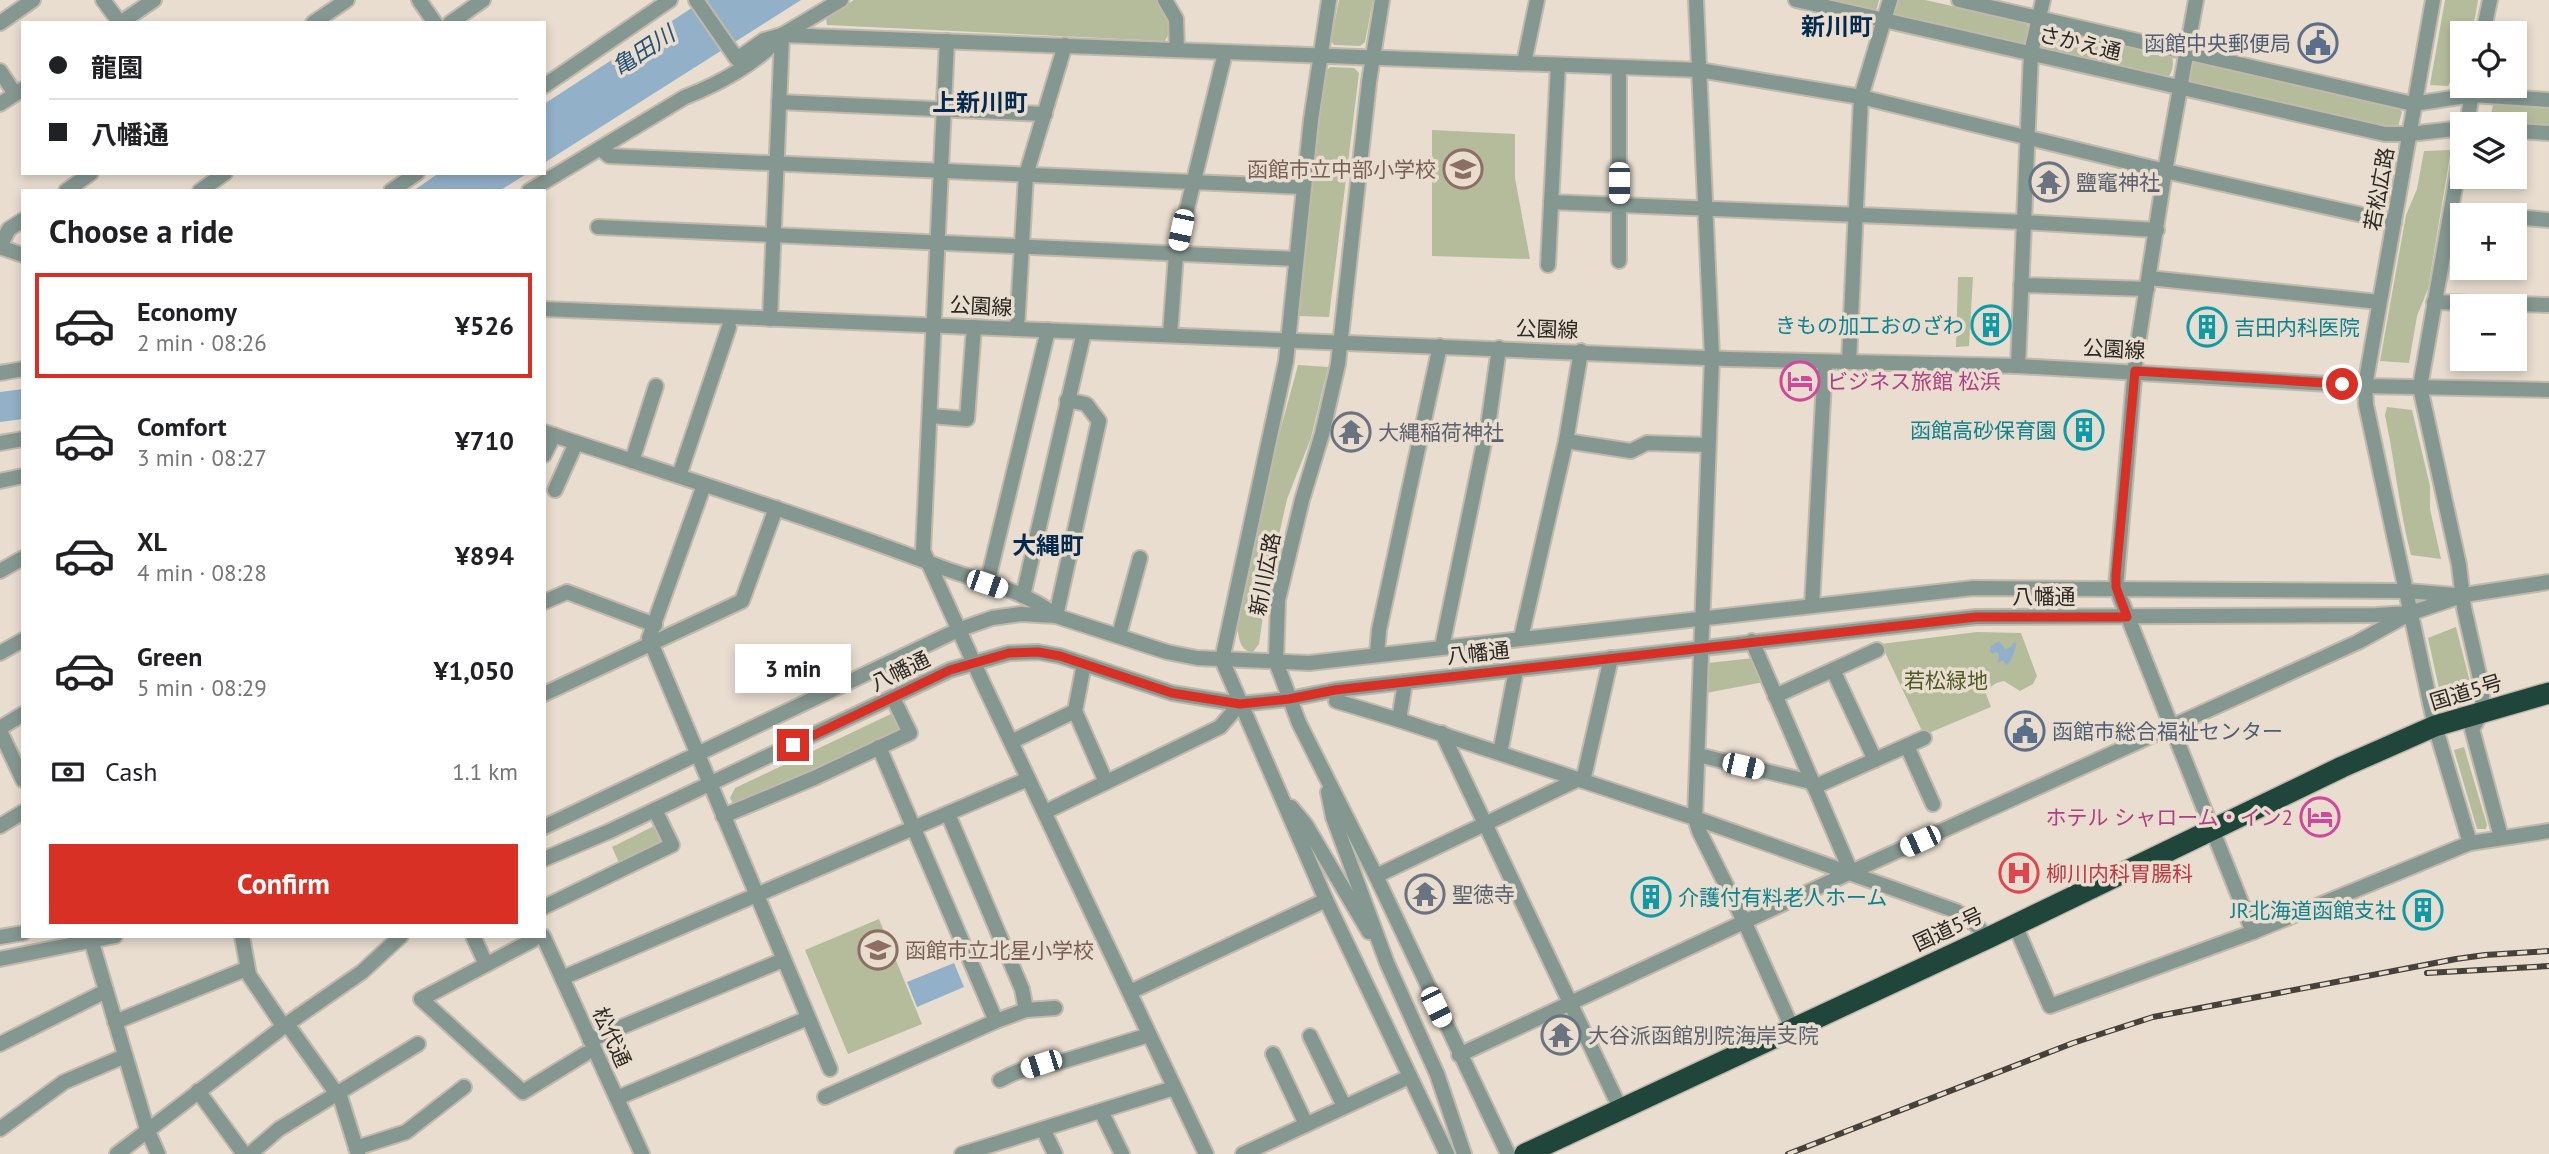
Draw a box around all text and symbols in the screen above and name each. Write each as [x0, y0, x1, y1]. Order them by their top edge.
district label: 新川町 [1801, 11, 1873, 42]
water label: 亀田川 [606, 17, 682, 81]
street label: さかえ通 [2036, 20, 2124, 66]
map controls [2450, 21, 2527, 371]
button: locate [2450, 21, 2527, 98]
public building icon: 函館中央郵便局 [2297, 22, 2339, 64]
place label: 函館中央郵便局 [2144, 30, 2291, 57]
text: 龍園 [91, 51, 143, 84]
district label: 上新川町 [932, 87, 1028, 118]
button: layers [2450, 112, 2527, 189]
text: 八幡通 [91, 118, 169, 151]
street label: 若松広路 [2358, 145, 2400, 233]
school or university icon: 函館市立中部小学校 [1442, 148, 1484, 190]
place label: 函館市立中部小学校 [1247, 156, 1436, 183]
temple icon: 鹽竈神社 [2028, 161, 2070, 203]
car [1609, 162, 1630, 204]
place label: 鹽竈神社 [2076, 169, 2160, 196]
button: + [2450, 203, 2527, 280]
car [1167, 207, 1196, 253]
text: Choose a ride [49, 210, 234, 252]
street label: 公園線 [949, 291, 1013, 321]
icon: car [53, 294, 116, 357]
button: − [2450, 294, 2527, 371]
text: Economy [137, 295, 237, 328]
building icon: きもの加工おのざわ [1970, 304, 2012, 346]
building icon: 吉田内科医院 [2186, 306, 2228, 348]
text: ¥526 [455, 309, 514, 342]
place label: きもの加工おのざわ [1775, 312, 1964, 339]
street label: 公園線 [1515, 314, 1579, 344]
place label: 吉田内科医院 [2234, 314, 2360, 341]
text: 2 min · 08:26 [137, 328, 267, 357]
street label: 公園線 [2082, 334, 2146, 364]
hotel icon: ビジネス旅館 松浜 [1779, 360, 1821, 402]
place label: ビジネス旅館 松浜 [1827, 368, 2001, 395]
route start [2326, 368, 2358, 400]
icon: car [53, 409, 116, 472]
building icon: 函館高砂保育園 [2063, 409, 2105, 451]
text: Comfort [137, 410, 227, 443]
temple icon: 大縄稲荷神社 [1330, 411, 1372, 453]
place label: 函館高砂保育園 [1910, 417, 2057, 444]
place label: 大縄稲荷神社 [1378, 419, 1504, 446]
text: ¥710 [455, 424, 514, 457]
text: 3 min · 08:27 [137, 443, 267, 472]
icon: car [53, 524, 116, 587]
text: XL [137, 525, 167, 558]
district label: 大縄町 [1012, 530, 1084, 561]
street label: 新川広路 [1244, 530, 1286, 618]
text: ¥894 [455, 539, 514, 572]
text: 4 min · 08:28 [137, 558, 267, 587]
car [964, 567, 1011, 601]
street label: 八幡通 [2013, 583, 2076, 610]
street label: 八幡通 [1445, 636, 1511, 670]
icon: car [53, 639, 116, 702]
text: Green [137, 640, 202, 673]
callout: 3 min [735, 644, 851, 692]
street label: 八幡通 [866, 645, 934, 697]
text: ¥1,050 [434, 654, 514, 687]
text: 3 min [765, 654, 821, 683]
park label: 若松緑地 [1904, 667, 1988, 694]
street label: 国道5号 [2426, 668, 2506, 716]
text: 5 min · 08:29 [137, 673, 267, 702]
public building icon: 函館市総合福祉センター [2004, 710, 2046, 752]
place label: 函館市総合福祉センター [2052, 718, 2283, 745]
route end [777, 729, 809, 761]
car [1721, 751, 1766, 781]
icon: cash [49, 753, 87, 791]
text: Cash [105, 755, 157, 788]
text: 1.1 km [452, 757, 518, 786]
hotel icon: ホテル シャローム・イン2 [2299, 796, 2341, 838]
place label: ホテル シャローム・イン2 [2046, 804, 2293, 831]
car [1897, 823, 1944, 859]
button: Confirm [49, 844, 518, 924]
hospital icon: 柳川内科胃腸科 [1998, 852, 2040, 894]
place label: 柳川内科胃腸科 [2046, 860, 2193, 887]
temple icon: 聖徳寺 [1404, 873, 1446, 915]
building icon: 介護付有料老人ホーム [1630, 876, 1672, 918]
place label: 聖徳寺 [1452, 881, 1515, 908]
place label: 介護付有料老人ホーム [1678, 884, 1887, 911]
building icon: JR北海道函館支社 [2402, 889, 2444, 931]
place label: JR北海道函館支社 [2229, 897, 2396, 924]
street label: 国道5号 [1909, 901, 1987, 957]
school or university icon: 函館市立北星小学校 [857, 929, 899, 971]
place label: 函館市立北星小学校 [905, 937, 1094, 964]
car [1418, 984, 1455, 1030]
street label: 松代通 [587, 1003, 637, 1071]
temple icon: 大谷派函館別院海岸支院 [1540, 1014, 1582, 1056]
place label: 大谷派函館別院海岸支院 [1588, 1022, 1819, 1049]
car [1018, 1048, 1065, 1080]

